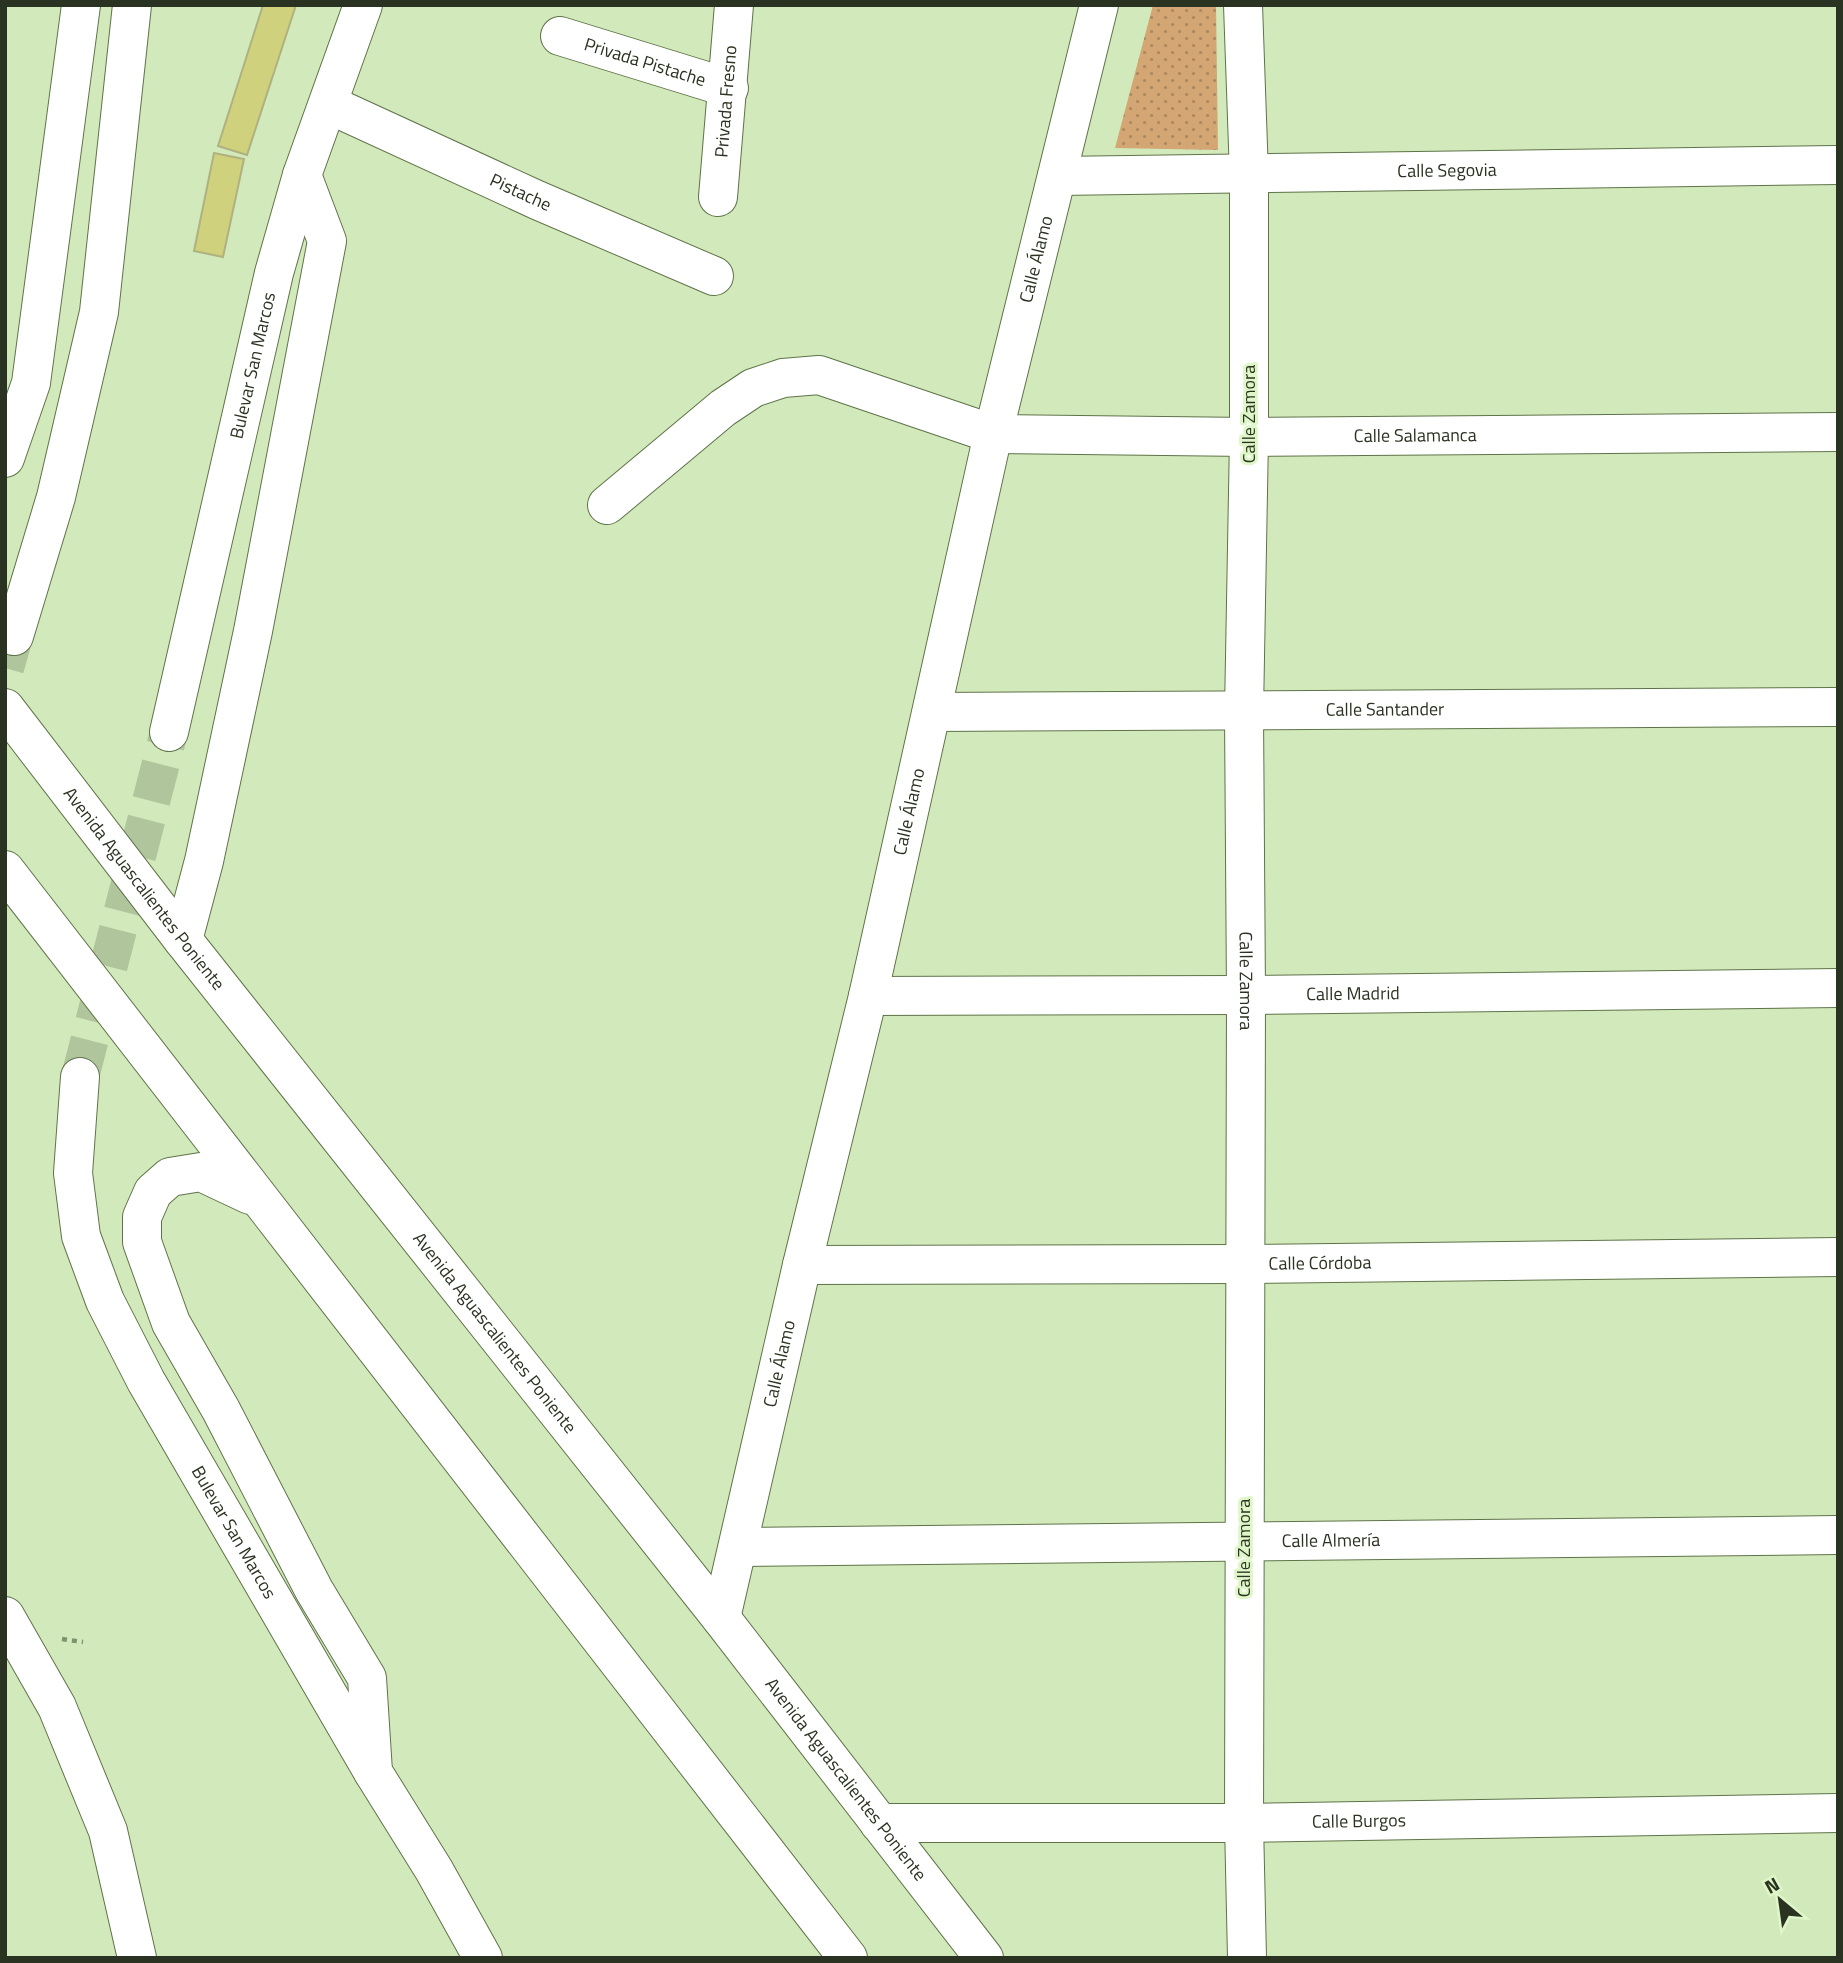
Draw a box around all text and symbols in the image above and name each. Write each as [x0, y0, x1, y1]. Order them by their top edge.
street label: Privada Pistache [581, 30, 709, 93]
street label: Privada Fresno [707, 44, 744, 159]
street label: Calle Segovia [1397, 156, 1497, 184]
street label: Pistache [486, 166, 556, 218]
street label: Calle Álamo [1012, 213, 1059, 305]
street label: Bulevar San Marcos [222, 289, 282, 441]
street label: Calle Zamora [1235, 365, 1262, 463]
street label: Calle Salamanca [1354, 421, 1477, 449]
street label: Calle Santander [1326, 695, 1444, 723]
street label: Calle Álamo [886, 765, 931, 858]
street label: Avenida Aguascalientes Poniente [57, 781, 232, 996]
street label: Calle Zamora [1233, 931, 1260, 1030]
street label: Calle Madrid [1306, 979, 1400, 1007]
street label: Avenida Aguascalientes Poniente [407, 1226, 584, 1439]
street label: Calle Córdoba [1268, 1248, 1372, 1277]
street label: Calle Álamo [756, 1317, 802, 1410]
street label: Bulevar San Marcos [185, 1461, 284, 1604]
street label: Calle Zamora [1230, 1499, 1257, 1597]
street label: Calle Almería [1282, 1526, 1380, 1554]
street label: Avenida Aguascalientes Poniente [759, 1672, 934, 1886]
street label: Calle Burgos [1312, 1806, 1406, 1835]
north arrow [1745, 1865, 1815, 1935]
text: N [1759, 1869, 1784, 1901]

